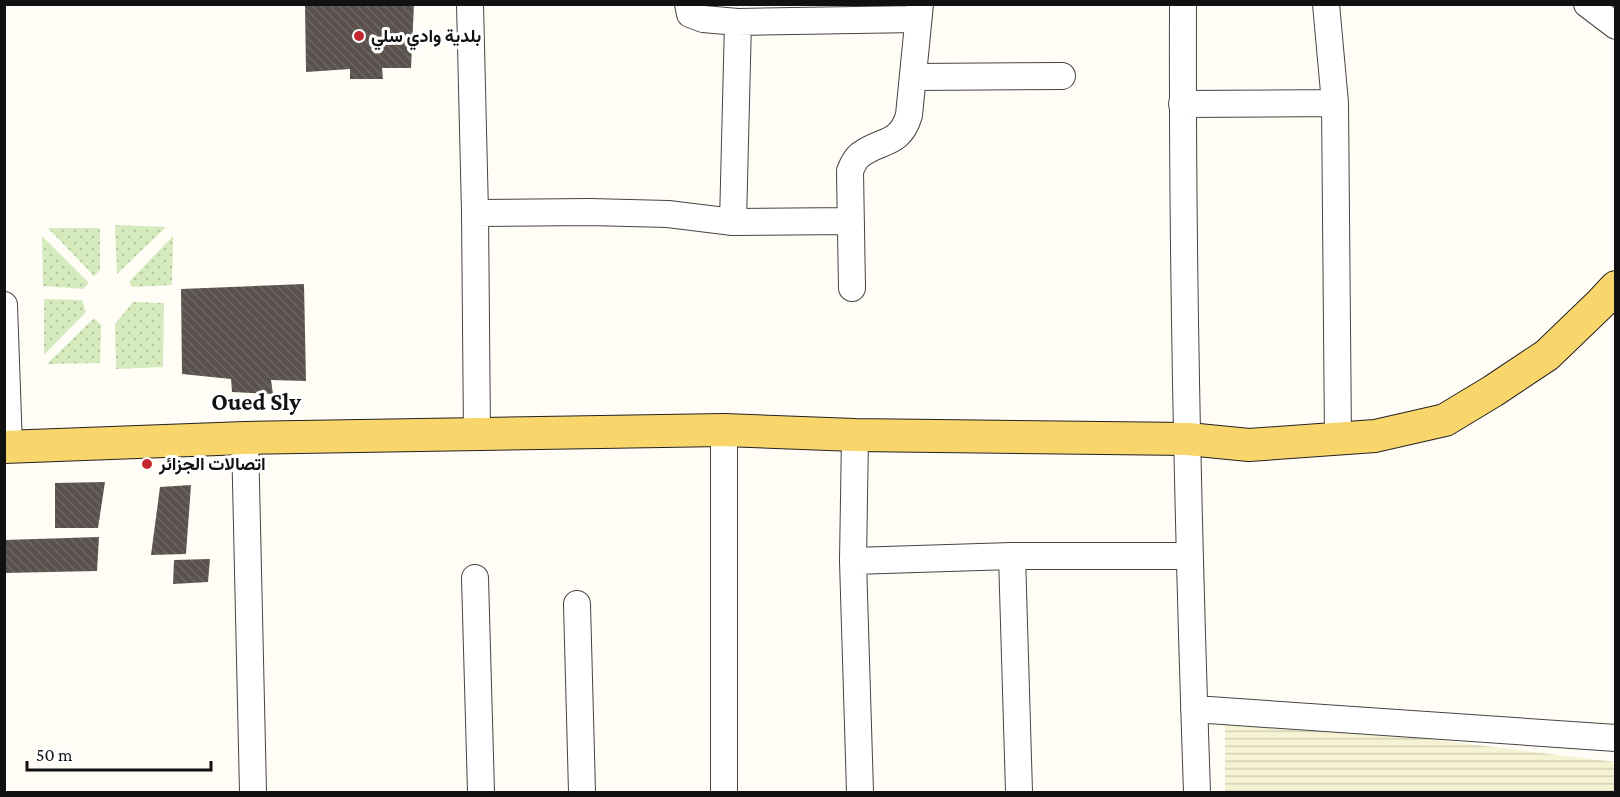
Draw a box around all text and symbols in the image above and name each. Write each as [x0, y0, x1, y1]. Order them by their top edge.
place label: بلدية وادي سلي [371, 26, 481, 51]
marker: بلدية وادي سلي [352, 29, 366, 43]
district label: Oued Sly [211, 388, 301, 415]
place label: اتصالات الجزائر [158, 454, 266, 475]
marker: اتصالات الجزائر [140, 457, 154, 471]
scale bar [27, 734, 212, 772]
text: 50 m [36, 745, 73, 765]

